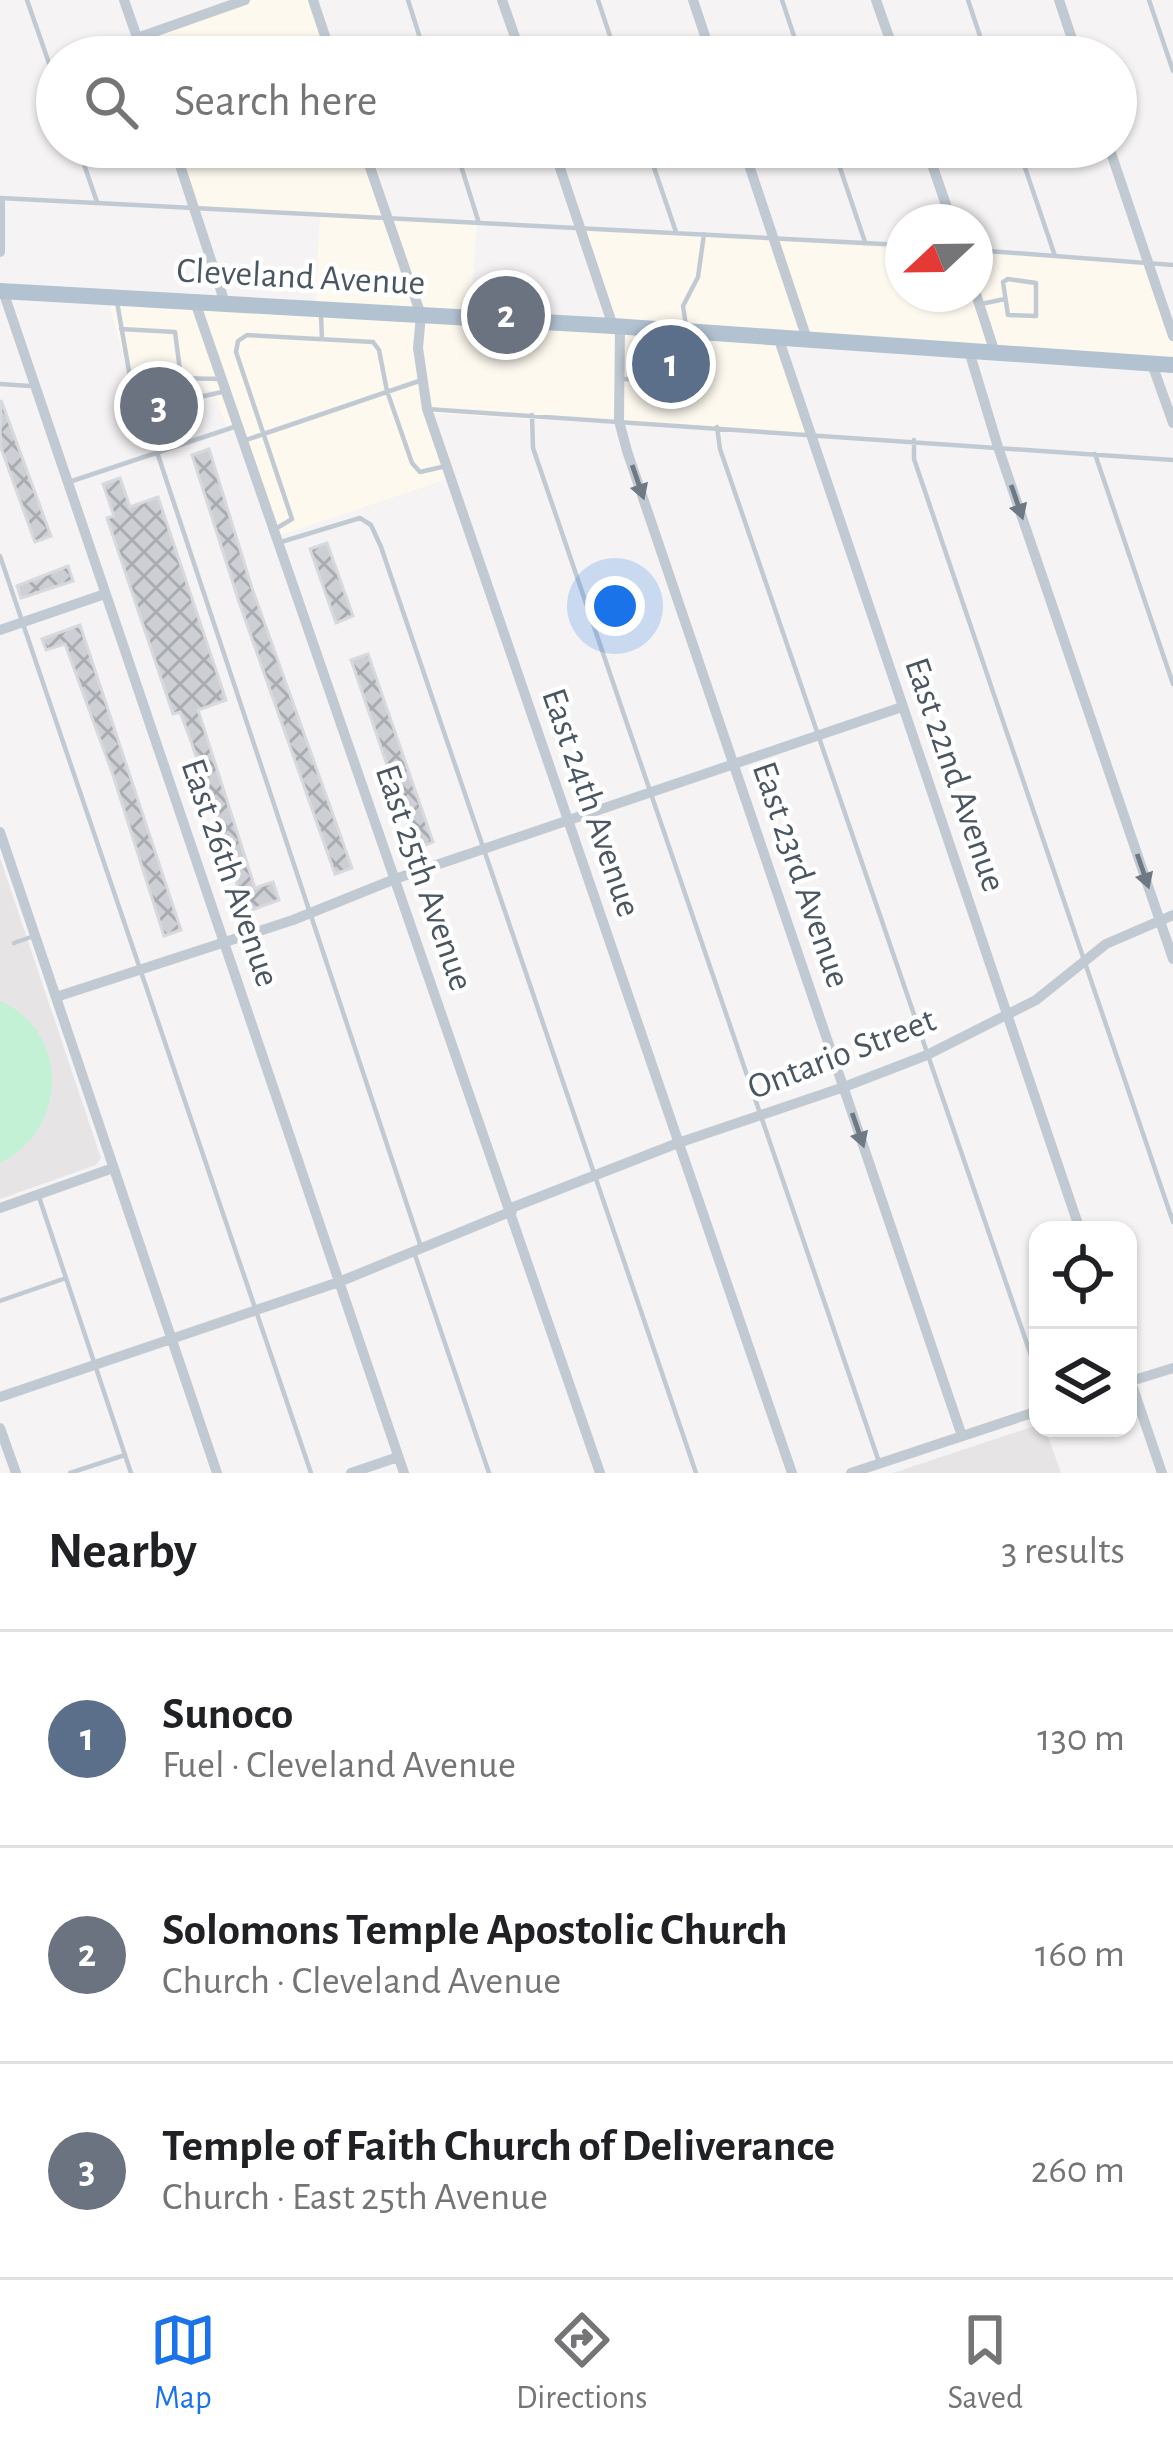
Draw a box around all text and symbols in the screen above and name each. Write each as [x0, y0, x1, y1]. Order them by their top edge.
search box [36, 36, 1137, 168]
icon: search [78, 69, 144, 135]
text: Search here [174, 79, 377, 124]
north arrow [885, 204, 993, 312]
street label: Cleveland Avenue [176, 253, 426, 301]
pin: 2 [467, 270, 545, 360]
pin: 1 [632, 319, 710, 409]
pin: 3 [120, 361, 198, 451]
one-way arrow [630, 464, 648, 500]
one-way arrow [1009, 485, 1027, 521]
your location [585, 576, 645, 636]
street label: East 22nd Avenue [898, 653, 1012, 896]
street label: East 24th Avenue [535, 684, 647, 921]
street label: East 26th Avenue [174, 754, 286, 991]
street label: East 23rd Avenue [746, 757, 857, 992]
street label: East 25th Avenue [369, 760, 480, 995]
one-way arrow [1135, 854, 1154, 890]
street label: Ontario Street [743, 1001, 941, 1106]
one-way arrow [850, 1112, 869, 1149]
map controls [1029, 1221, 1137, 1437]
button: locate [1029, 1221, 1137, 1329]
button: layers [1029, 1329, 1137, 1437]
text: Nearby [48, 1526, 197, 1577]
text: 3 results [1001, 1532, 1125, 1571]
text: Sunoco [162, 1692, 293, 1737]
text: 1 [80, 1719, 94, 1758]
text: 130 m [1037, 1719, 1125, 1758]
text: Fuel · Cleveland Avenue [162, 1746, 516, 1785]
text: Solomons Temple Apostolic Church [162, 1908, 788, 1953]
text: 2 [78, 1935, 96, 1974]
text: 160 m [1035, 1935, 1125, 1974]
text: Church · Cleveland Avenue [162, 1962, 561, 2001]
text: Temple of Faith Church of Deliverance [162, 2124, 835, 2169]
text: 3 [79, 2151, 95, 2190]
text: 260 m [1031, 2151, 1125, 2190]
text: Church · East 25th Avenue [162, 2178, 548, 2217]
tab: Map [150, 2307, 216, 2419]
tab: Directions [516, 2307, 647, 2419]
tab: Saved [947, 2307, 1023, 2419]

